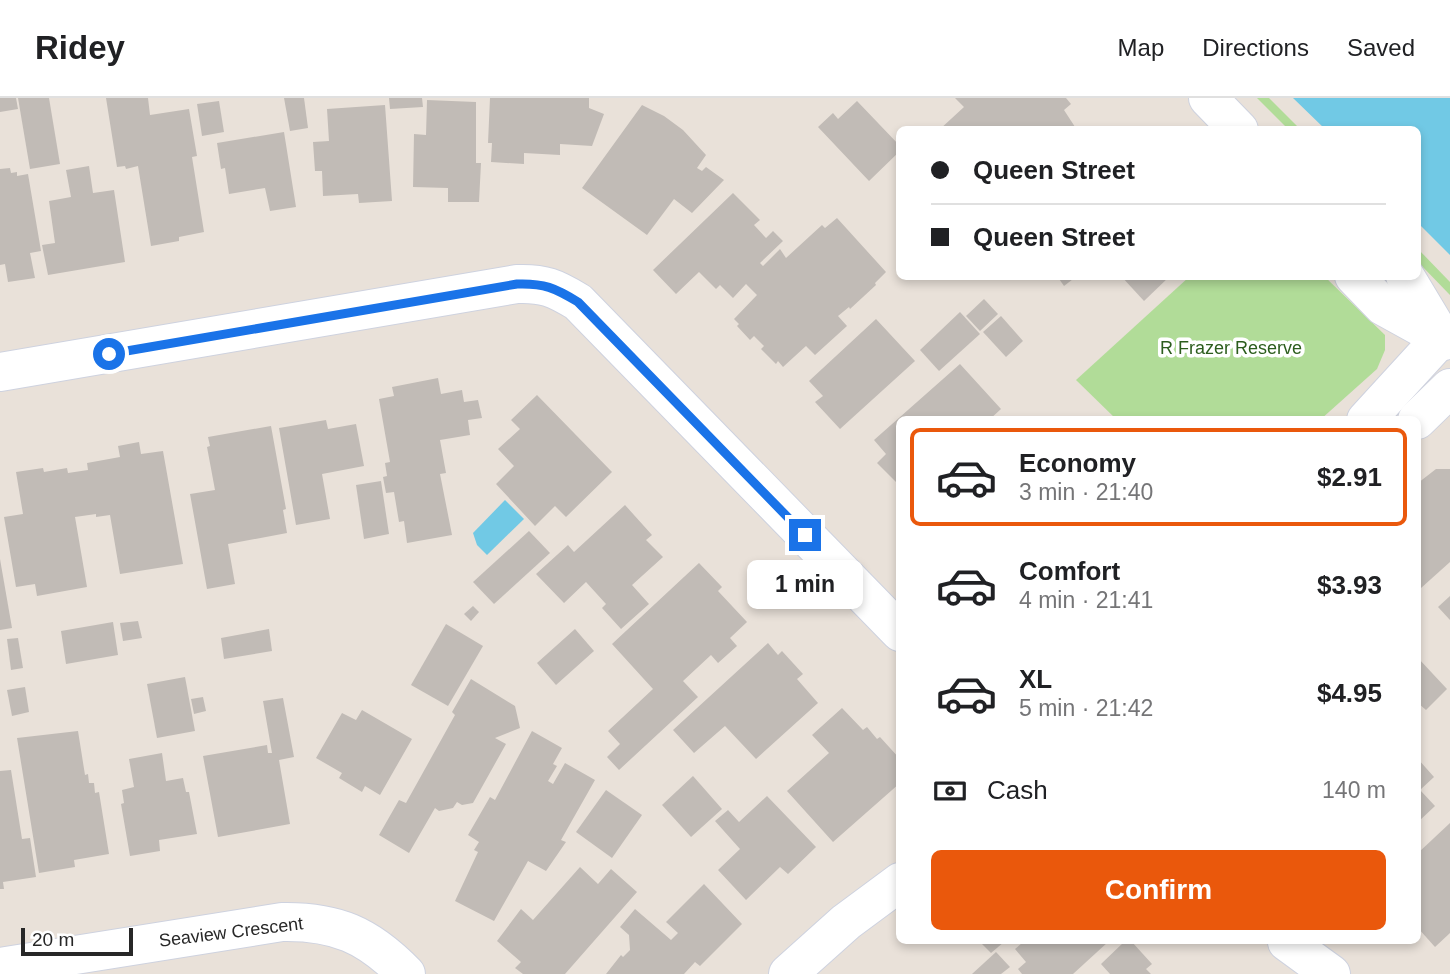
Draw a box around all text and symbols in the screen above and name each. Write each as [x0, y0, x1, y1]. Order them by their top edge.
text: Ridey [35, 29, 125, 66]
text: Map [1118, 34, 1164, 61]
text: Directions [1202, 34, 1309, 61]
text: Saved [1347, 34, 1415, 61]
text: Queen Street [973, 155, 1135, 185]
text: Queen Street [973, 222, 1135, 252]
route start [93, 338, 125, 370]
park label: R Frazer Reserve [1160, 338, 1302, 358]
icon: car [935, 446, 998, 509]
text: Economy [1019, 448, 1136, 478]
text: $2.91 [1317, 462, 1382, 492]
text: 3 min · 21:40 [1019, 479, 1153, 505]
route end [789, 519, 821, 551]
icon: car [935, 554, 998, 617]
text: Comfort [1019, 556, 1120, 586]
callout: 1 min [747, 560, 863, 608]
text: $3.93 [1317, 570, 1382, 600]
text: 1 min [775, 571, 835, 597]
text: 4 min · 21:41 [1019, 587, 1153, 613]
icon: car [935, 662, 998, 725]
text: XL [1019, 664, 1052, 694]
text: $4.95 [1317, 678, 1382, 708]
text: 5 min · 21:42 [1019, 695, 1153, 721]
icon: cash [931, 772, 969, 810]
text: Cash [987, 775, 1048, 805]
text: 140 m [1322, 777, 1386, 803]
button: Confirm [931, 850, 1386, 930]
street label: Seaview Crescent [158, 913, 304, 951]
scale bar [21, 925, 133, 957]
text: 20 m [32, 929, 74, 950]

